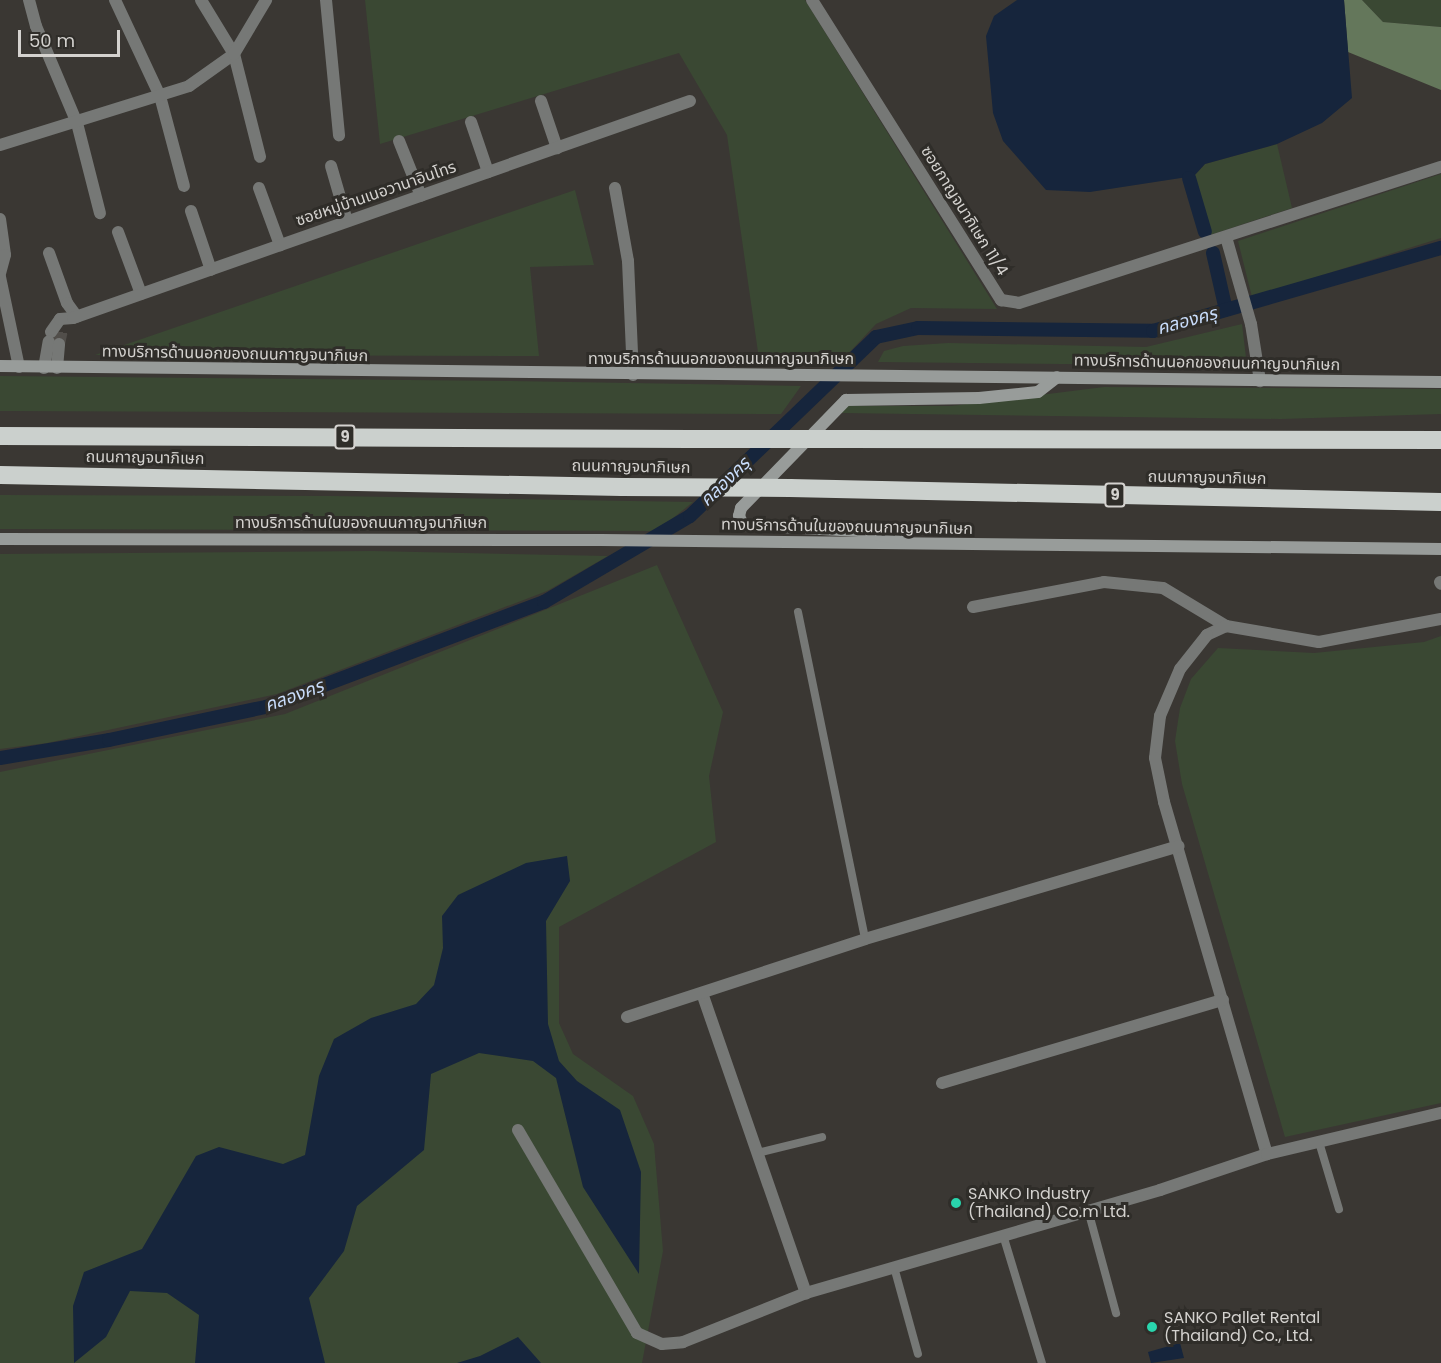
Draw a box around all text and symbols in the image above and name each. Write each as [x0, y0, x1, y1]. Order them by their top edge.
scale bar [21, 18, 123, 56]
text: 50 m [29, 28, 75, 53]
street label: ซอยกาญจนาภิเษก 11/4 [916, 143, 1012, 279]
street label: ซอยหมู่บ้านเนอวานาอินโทร [293, 157, 459, 231]
water label: คลองครุ [1155, 303, 1219, 339]
street label: ทางบริการด้านนอกของถนนกาญจนาภิเษก [102, 342, 368, 366]
street label: ทางบริการด้านนอกของถนนกาญจนาภิเษก [588, 349, 854, 369]
street label: ทางบริการด้านนอกของถนนกาญจนาภิเษก [1074, 351, 1340, 375]
road number: 9 [333, 425, 357, 449]
street label: ถนนกาญจนาภิเษก [85, 447, 205, 469]
water label: คลองครุ [695, 453, 755, 511]
street label: ถนนกาญจนาภิเษก [571, 456, 691, 478]
street label: ถนนกาญจนาภิเษก [1147, 467, 1267, 489]
road number: 9 [1103, 483, 1127, 507]
street label: ทางบริการด้านในของถนนกาญจนาภิเษก [235, 513, 487, 533]
street label: ทางบริการด้านในของถนนกาญจนาภิเษก [721, 515, 973, 539]
water label: คลองครุ [262, 675, 326, 717]
place label: SANKO Industry (Thailand) Co.m Ltd. [968, 1184, 1130, 1222]
marker: SANKO Industry (Thailand) Co.m Ltd. [949, 1196, 963, 1210]
place label: SANKO Pallet Rental (Thailand) Co., Ltd. [1164, 1308, 1320, 1346]
marker: SANKO Pallet Rental (Thailand) Co., Ltd. [1145, 1320, 1159, 1334]

